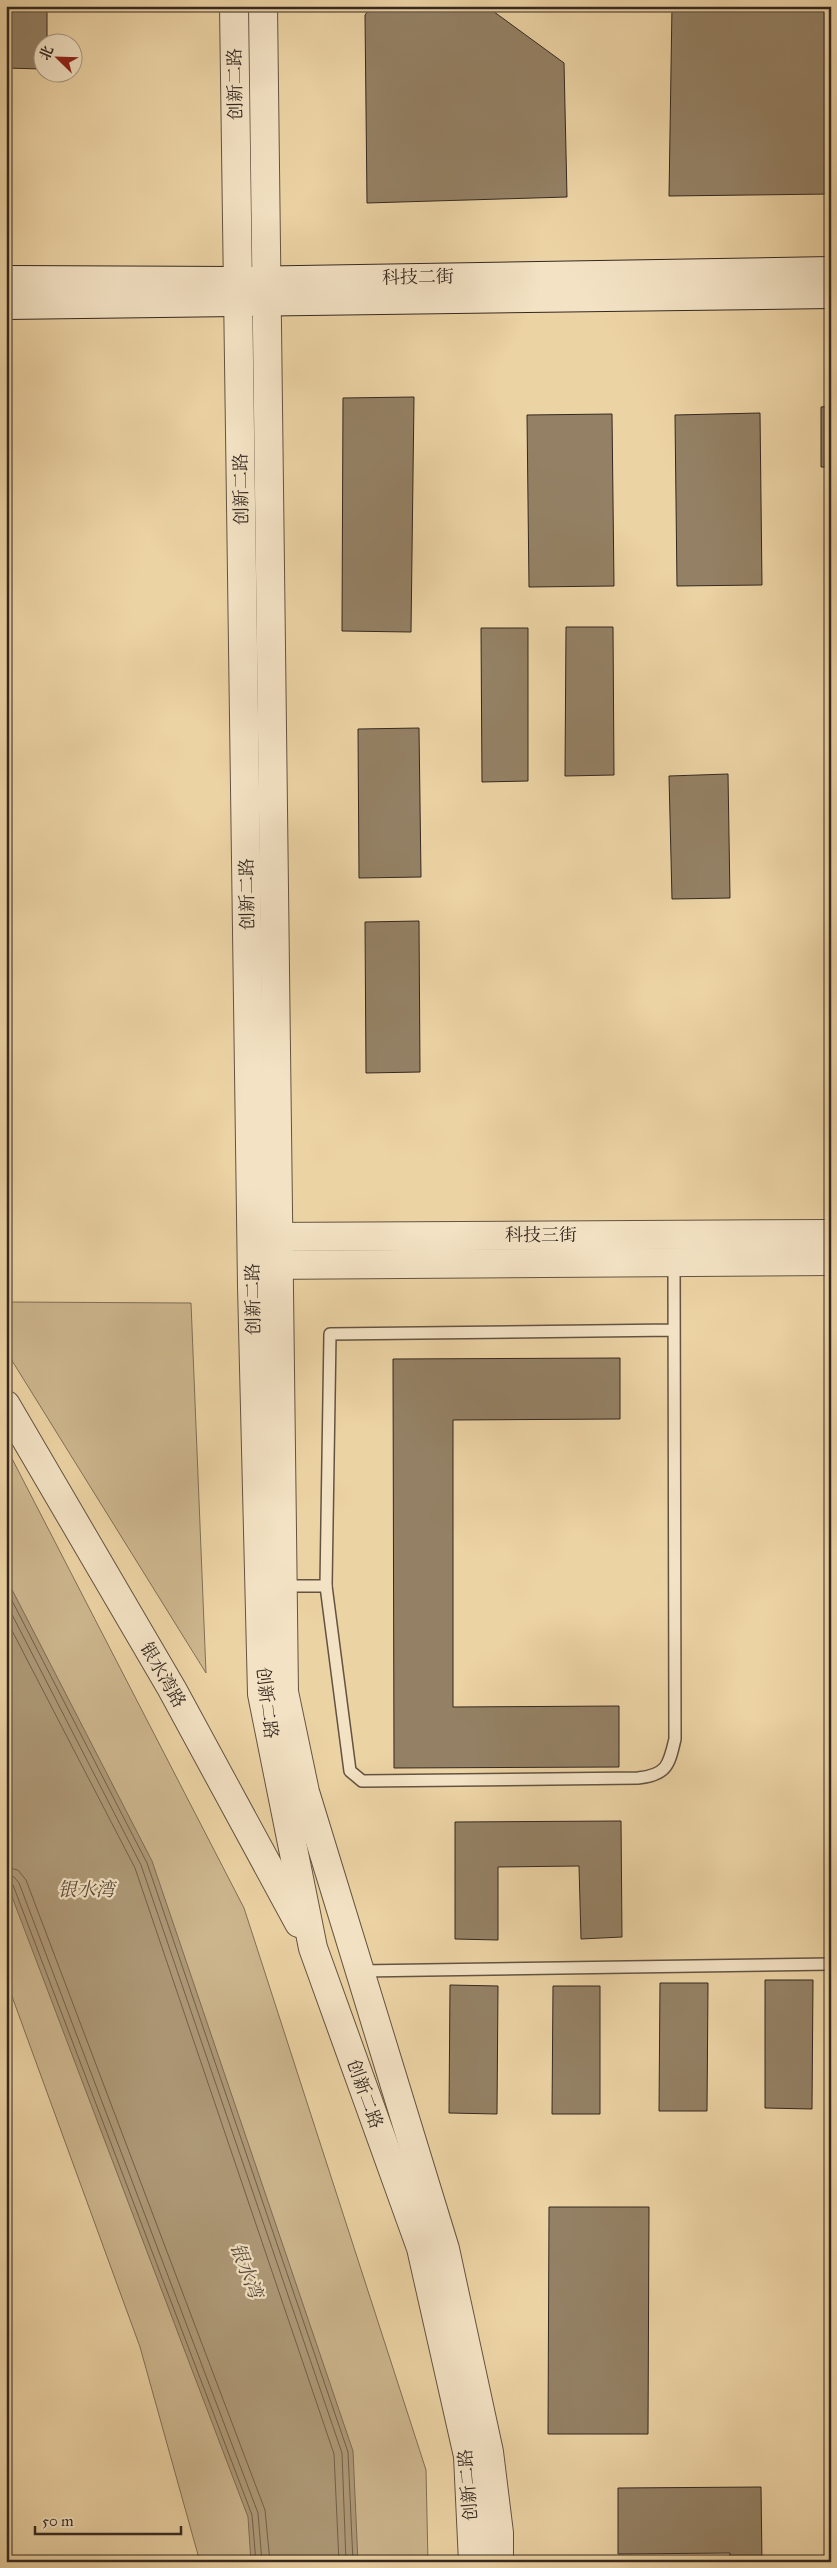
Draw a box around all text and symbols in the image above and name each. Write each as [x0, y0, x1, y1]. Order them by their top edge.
north arrow [32, 32, 82, 82]
text: 北 [36, 43, 57, 63]
street label: 创新二路 [223, 48, 247, 120]
street label: 科技二街 [382, 265, 454, 289]
street label: 创新二路 [229, 453, 253, 525]
street label: 创新二路 [235, 858, 259, 930]
street label: 科技三街 [505, 1224, 577, 1246]
street label: 创新二路 [241, 1263, 265, 1335]
street label: 银水湾路 [135, 1638, 191, 1712]
street label: 创新二路 [252, 1666, 282, 1740]
water label: 银水湾 [57, 1878, 117, 1901]
street label: 创新二路 [342, 2056, 388, 2132]
water label: 银水湾 [226, 2239, 269, 2304]
street label: 创新二路 [454, 2448, 482, 2522]
scale bar [35, 2503, 181, 2535]
text: 50 m [42, 2512, 74, 2530]

